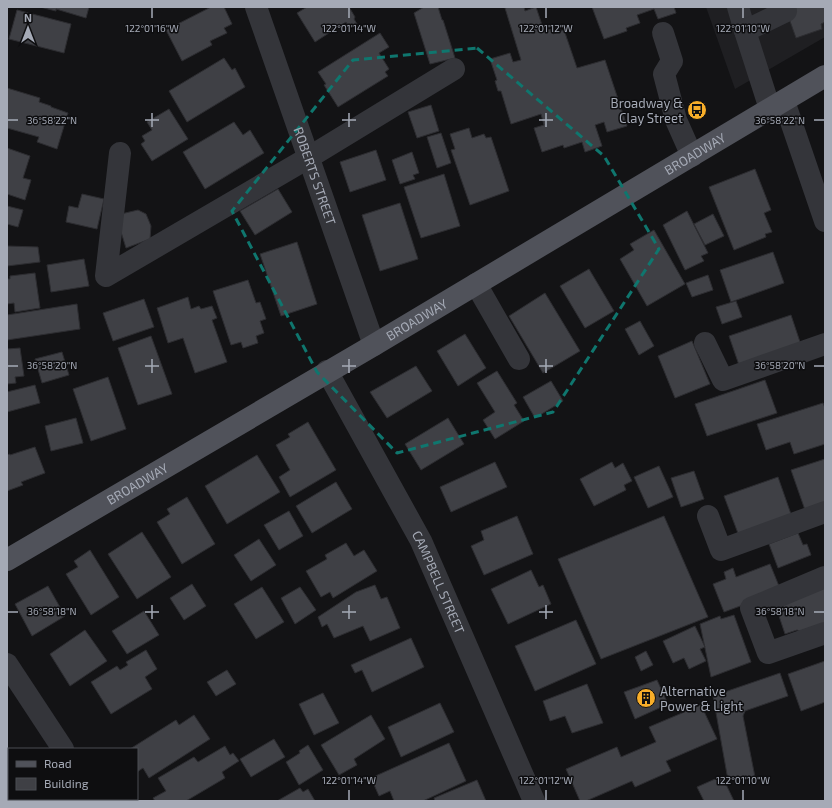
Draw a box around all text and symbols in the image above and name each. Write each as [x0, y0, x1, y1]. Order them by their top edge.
north arrow [8, 8, 48, 48]
text: N [24, 11, 32, 24]
text: 122°01'16"W [125, 22, 179, 34]
text: 122°01'14"W [322, 22, 377, 34]
text: 122°01'12"W [519, 22, 573, 34]
text: 122°01'10"W [716, 22, 770, 34]
place label: Broadway & Clay Street [611, 95, 683, 126]
bus stop icon: Broadway & Clay Street [686, 99, 708, 121]
text: 36°58'22"N [27, 114, 77, 126]
text: 36°58'22"N [755, 114, 805, 126]
street label: ROBERTS STREET [291, 125, 340, 228]
street label: BROADWAY [661, 129, 729, 178]
street label: BROADWAY [383, 295, 451, 344]
text: 36°58'20"N [27, 359, 77, 371]
text: 36°58'20"N [755, 359, 805, 371]
street label: BROADWAY [104, 459, 171, 508]
street label: CAMPBELL STREET [409, 528, 468, 637]
text: 36°58'18"N [27, 605, 77, 617]
text: 36°58'18"N [755, 605, 805, 617]
place label: Alternative Power & Light [660, 683, 743, 714]
building icon: Alternative Power & Light [635, 687, 657, 709]
legend [8, 748, 138, 800]
text: Road [44, 756, 72, 770]
text: 122°01'14"W [322, 774, 377, 786]
text: 122°01'12"W [519, 774, 573, 786]
text: 122°01'10"W [716, 774, 770, 786]
text: Building [44, 776, 89, 790]

